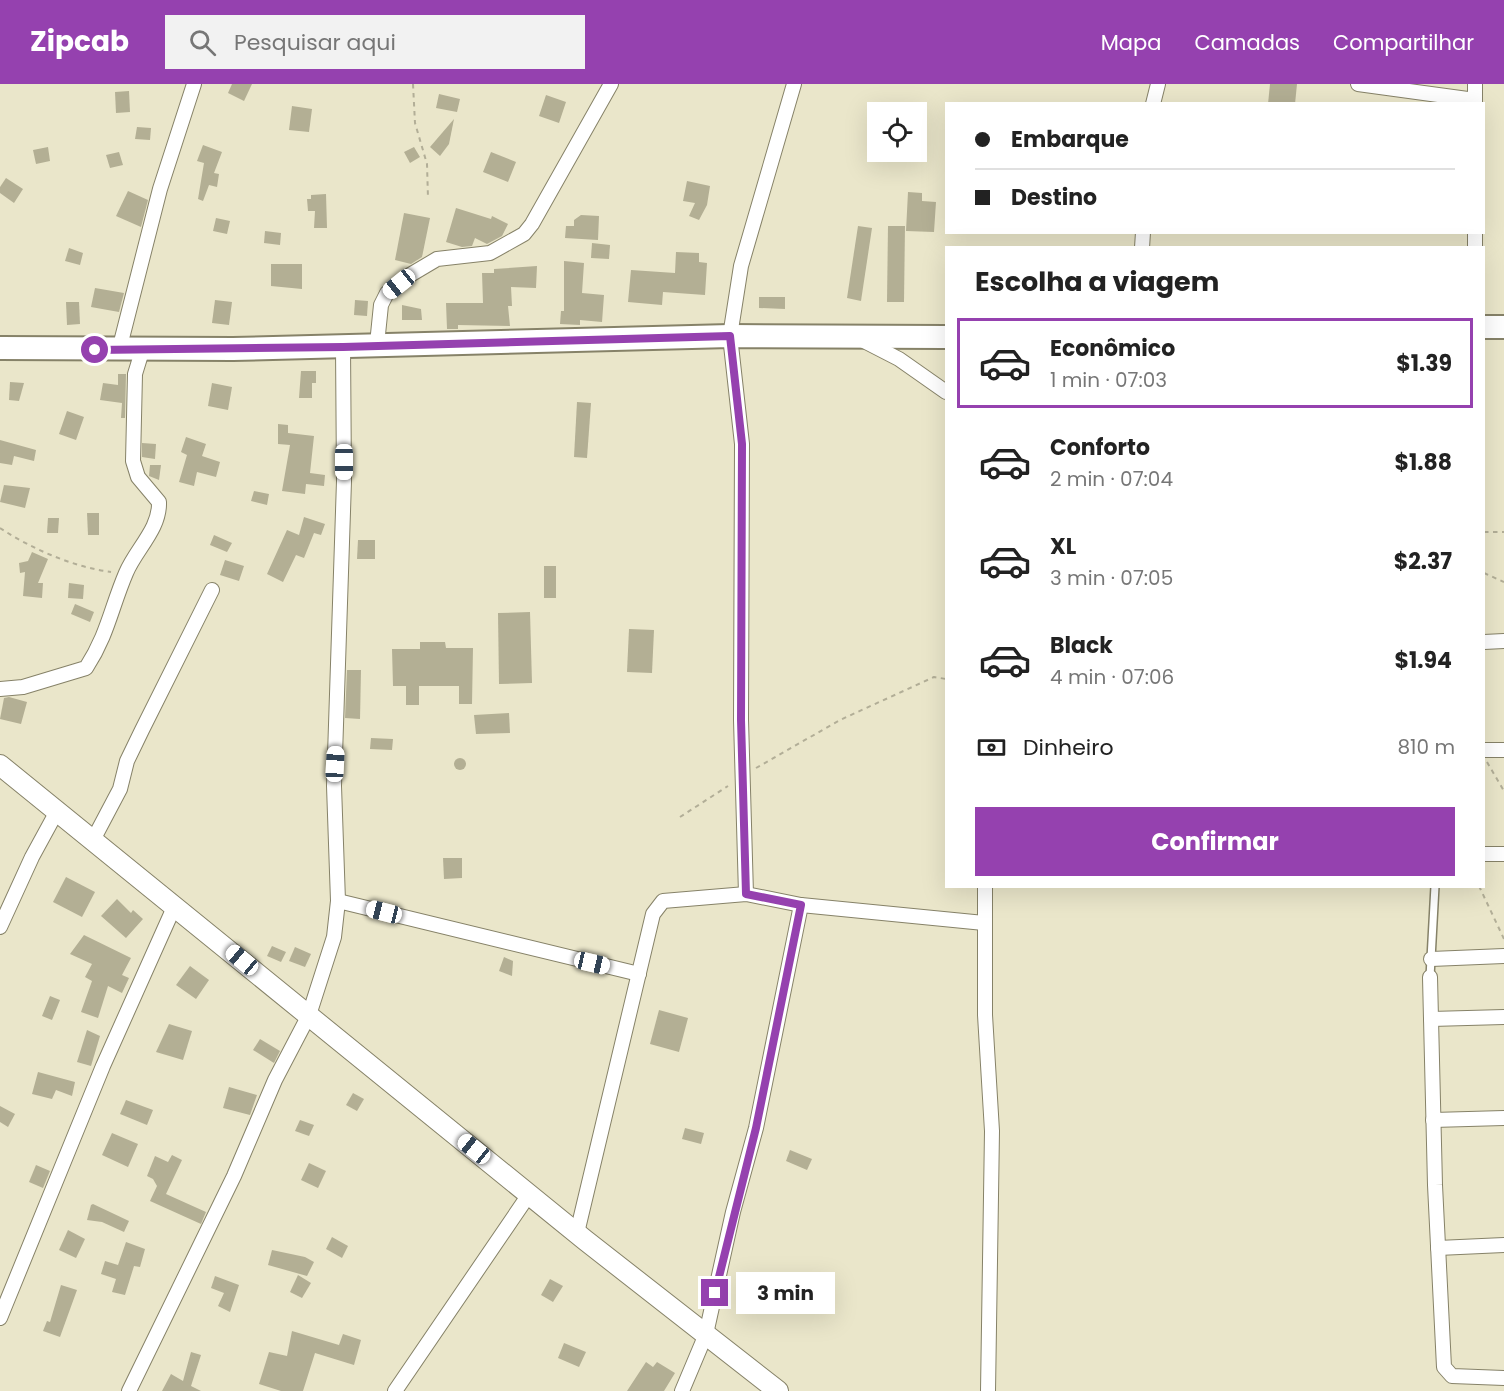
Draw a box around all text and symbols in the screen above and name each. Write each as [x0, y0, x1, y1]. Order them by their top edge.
search box [165, 15, 585, 69]
text: Zipcab [30, 22, 129, 61]
icon: search [186, 26, 219, 59]
text: Pesquisar aqui [234, 27, 396, 58]
text: Mapa [1101, 28, 1161, 57]
text: Camadas [1194, 28, 1300, 57]
text: Compartilhar [1333, 28, 1474, 57]
map controls [867, 102, 927, 162]
button: locate [867, 102, 927, 162]
text: Embarque [1011, 124, 1129, 155]
text: Destino [1011, 182, 1097, 213]
text: Escolha a viagem [975, 263, 1219, 300]
car [379, 266, 419, 302]
text: Econômico [1050, 333, 1175, 364]
route start [81, 336, 108, 363]
icon: car [978, 336, 1032, 390]
text: $1.39 [1396, 348, 1452, 379]
text: 1 min · 07:03 [1050, 366, 1167, 394]
text: Conforto [1050, 432, 1150, 463]
icon: car [978, 435, 1032, 489]
car [335, 444, 353, 480]
text: $1.88 [1395, 447, 1452, 478]
text: 2 min · 07:04 [1050, 465, 1173, 493]
text: XL [1050, 531, 1076, 562]
icon: car [978, 534, 1032, 588]
text: $2.37 [1394, 546, 1452, 577]
text: 3 min · 07:05 [1050, 564, 1173, 592]
text: Black [1050, 630, 1113, 661]
icon: car [978, 633, 1032, 687]
text: $1.94 [1395, 645, 1452, 676]
text: 4 min · 07:06 [1050, 663, 1174, 691]
icon: cash [975, 731, 1008, 764]
text: Dinheiro [1023, 732, 1113, 763]
text: 810 m [1397, 733, 1455, 761]
car [325, 746, 345, 782]
button: Confirmar [975, 807, 1455, 876]
car [364, 899, 404, 925]
car [222, 942, 262, 978]
car [572, 950, 612, 976]
car [454, 1131, 494, 1167]
callout: 3 min [736, 1272, 835, 1314]
route end [701, 1279, 728, 1306]
text: 3 min [757, 1279, 814, 1307]

